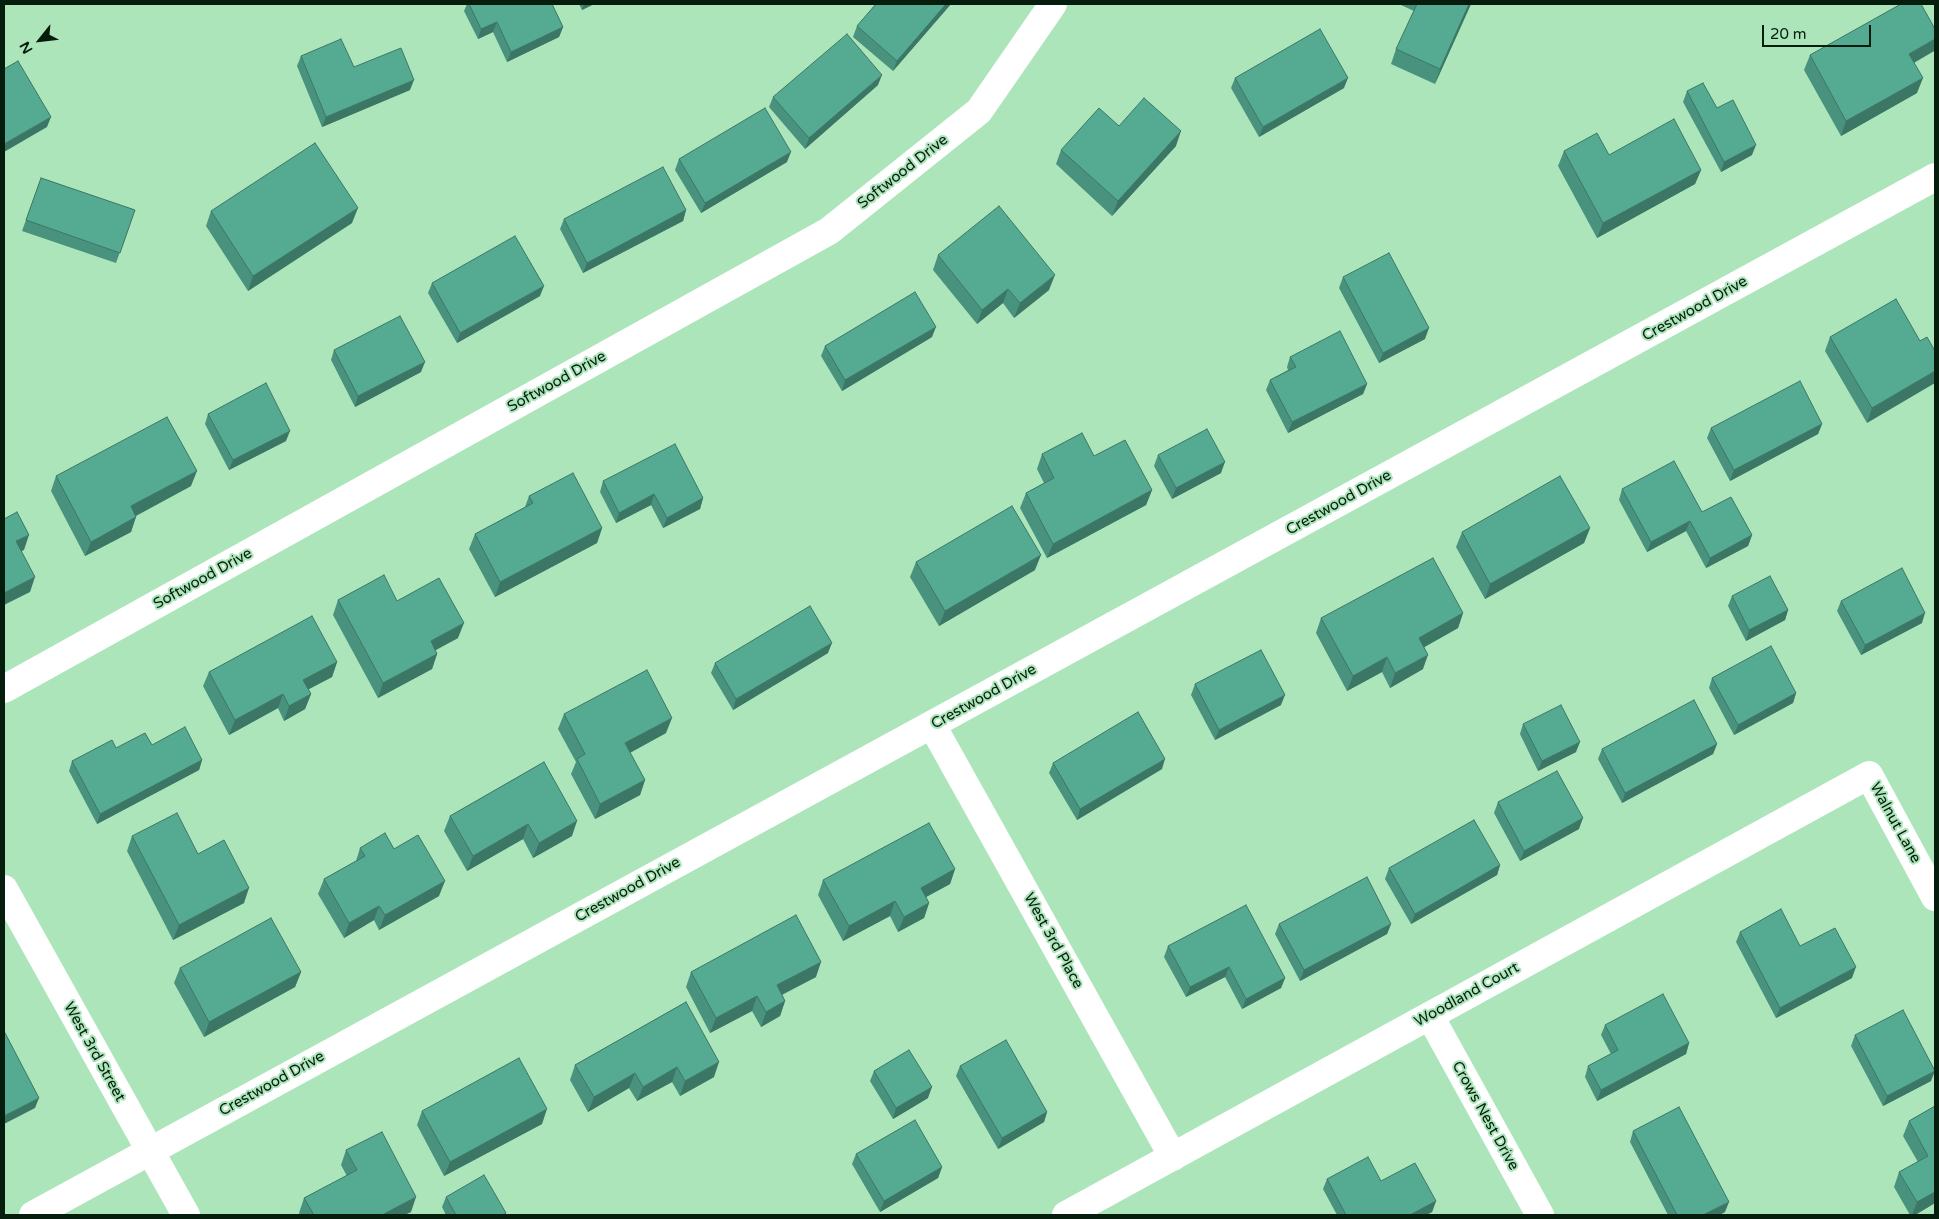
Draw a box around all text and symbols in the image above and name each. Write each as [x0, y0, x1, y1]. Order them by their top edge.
north arrow [15, 15, 65, 65]
scale bar [1764, 15, 1873, 47]
text: 20 m [1770, 25, 1807, 43]
text: N [16, 38, 37, 57]
street label: Softwood Drive [854, 131, 952, 213]
street label: Crestwood Drive [1639, 273, 1751, 345]
street label: Softwood Drive [505, 348, 609, 416]
street label: Crestwood Drive [1283, 467, 1395, 539]
street label: Softwood Drive [151, 545, 255, 613]
street label: Crestwood Drive [928, 661, 1040, 733]
street label: Walnut Lane [1865, 780, 1925, 866]
street label: Crestwood Drive [572, 854, 684, 926]
street label: West 3rd Place [1019, 890, 1087, 992]
street label: Woodland Court [1412, 959, 1522, 1031]
street label: West 3rd Street [59, 999, 129, 1105]
street label: Crestwood Drive [216, 1048, 328, 1120]
street label: Crows Nest Drive [1448, 1058, 1522, 1174]

